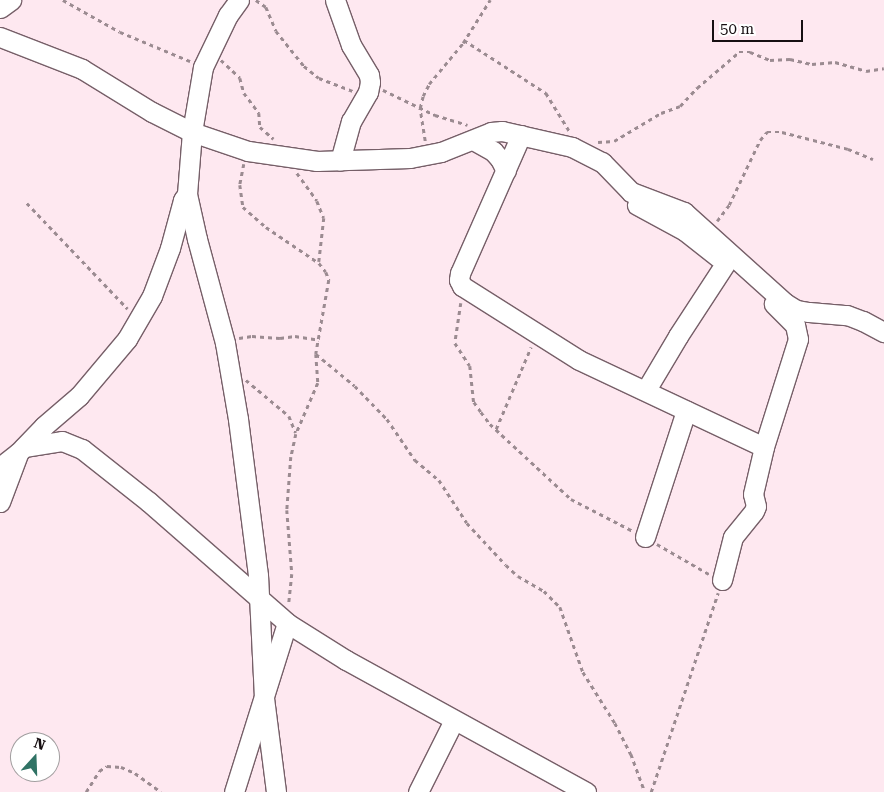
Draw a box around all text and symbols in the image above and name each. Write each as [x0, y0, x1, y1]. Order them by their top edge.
scale bar [714, 10, 805, 42]
text: 50 m [720, 20, 754, 38]
north arrow [10, 732, 60, 782]
text: N [32, 734, 48, 753]

